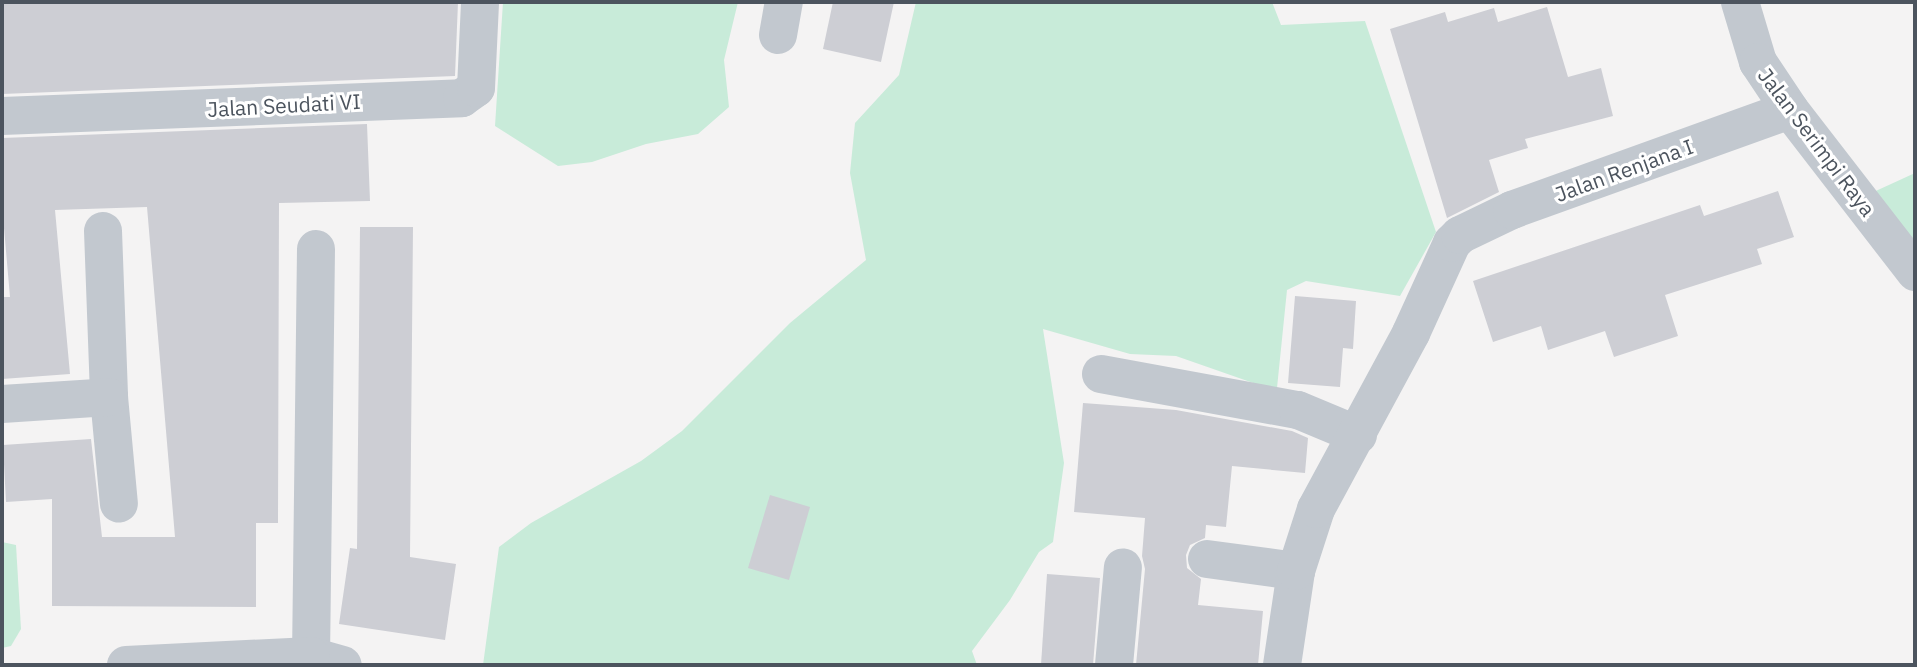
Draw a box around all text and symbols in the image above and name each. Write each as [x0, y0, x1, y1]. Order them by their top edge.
street label: Jalan Serimpi Raya [1753, 63, 1881, 221]
street label: Jalan Seudati VI [207, 88, 361, 122]
street label: Jalan Renjana I [1551, 133, 1697, 207]

